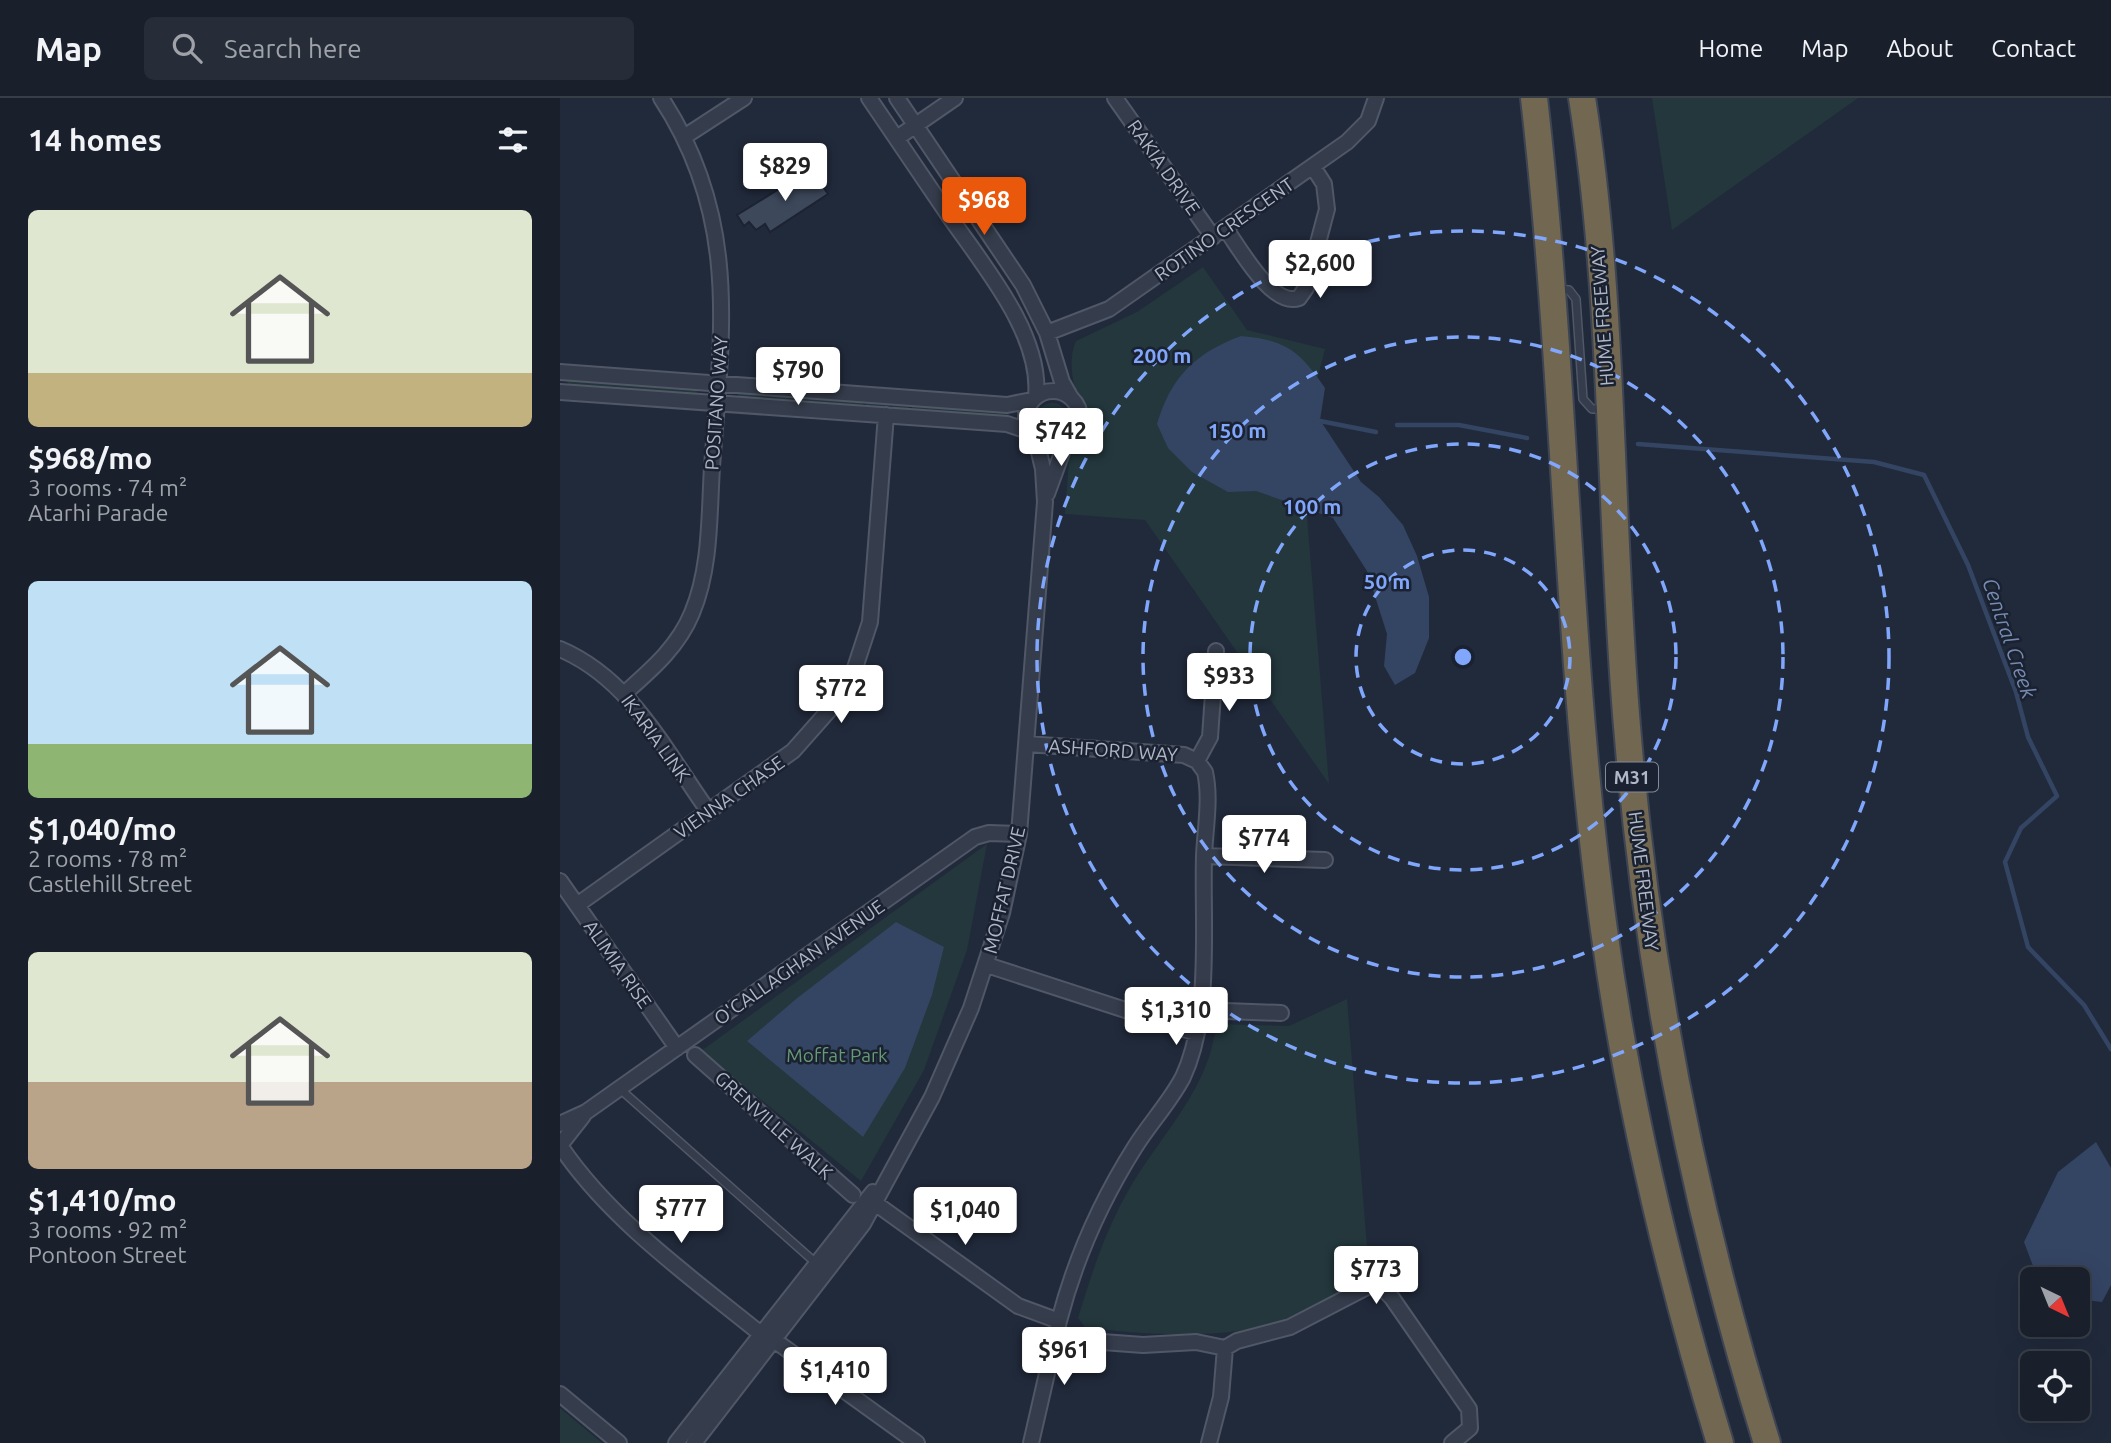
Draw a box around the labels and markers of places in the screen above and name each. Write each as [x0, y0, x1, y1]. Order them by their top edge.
pin: $829 [744, 144, 826, 203]
pin: $968 [943, 178, 1025, 237]
pin: $2,600 [1263, 240, 1377, 300]
pin: $790 [757, 348, 839, 407]
pin: $742 [1020, 408, 1102, 468]
centre of rings [1451, 645, 1475, 669]
pin: $933 [1188, 654, 1270, 713]
pin: $772 [800, 666, 882, 725]
pin: $774 [1223, 816, 1305, 875]
pin: $1,310 [1119, 988, 1233, 1047]
pin: $777 [640, 1186, 722, 1245]
pin: $1,040 [908, 1188, 1022, 1247]
pin: $773 [1335, 1246, 1417, 1306]
pin: $961 [1023, 1328, 1105, 1387]
pin: $1,410 [778, 1348, 892, 1407]

